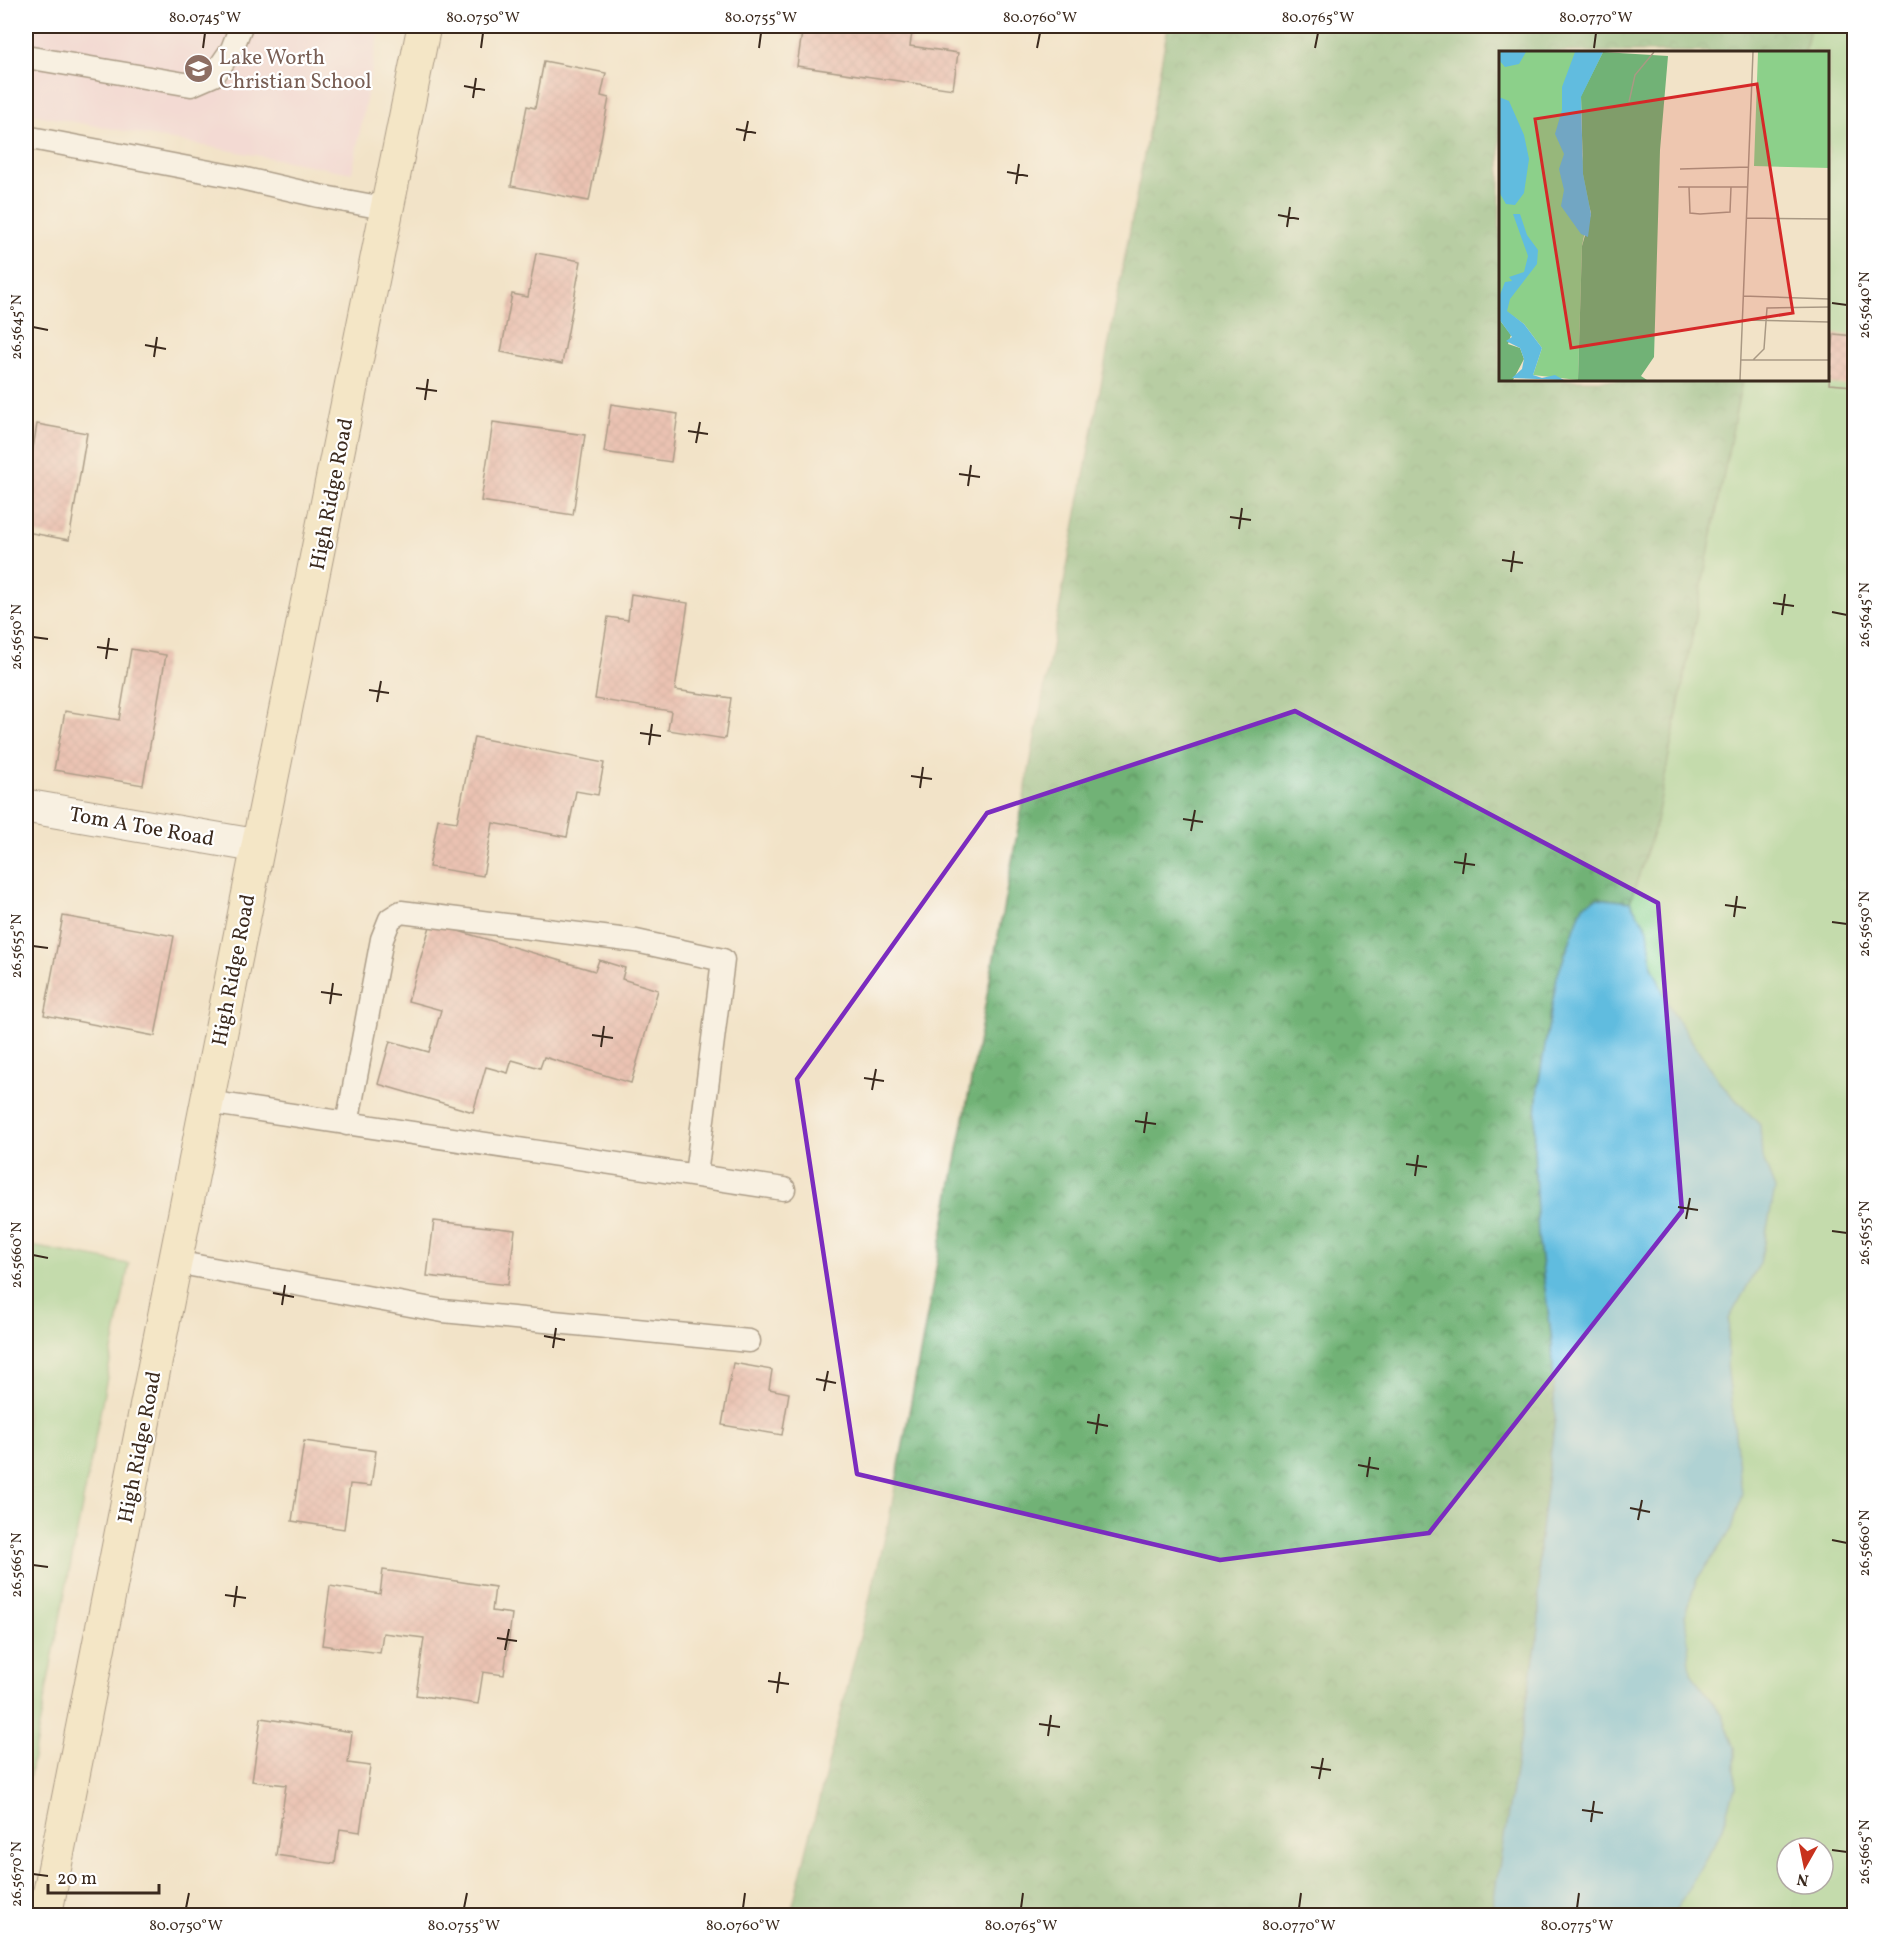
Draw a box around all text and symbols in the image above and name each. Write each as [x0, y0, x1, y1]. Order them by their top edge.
text: 80.0745°W [169, 8, 241, 29]
text: 80.0750°W [446, 8, 520, 29]
text: 80.0755°W [725, 8, 797, 29]
text: 80.0760°W [1003, 8, 1077, 29]
text: 80.0765°W [1282, 8, 1354, 29]
text: 80.0770°W [1559, 8, 1633, 29]
place label: Lake Worth Christian School [219, 44, 372, 97]
inset map [1499, 51, 1829, 381]
school or university icon: Lake Worth Christian School [182, 53, 214, 85]
text: 26.5640°N [1855, 271, 1876, 339]
text: 26.5645°N [7, 294, 28, 360]
street label: High Ridge Road [304, 416, 361, 573]
text: 26.5645°N [1855, 582, 1876, 648]
text: 26.5650°N [7, 604, 28, 670]
street label: Tom A Toe Road [67, 800, 216, 854]
text: 26.5650°N [1855, 891, 1876, 957]
street label: High Ridge Road [206, 892, 263, 1049]
text: 26.5655°N [7, 914, 28, 978]
text: 26.5655°N [1855, 1201, 1876, 1265]
text: 26.5660°N [7, 1222, 28, 1288]
street label: High Ridge Road [112, 1369, 169, 1526]
text: 26.5660°N [1855, 1510, 1876, 1576]
text: 26.5665°N [7, 1532, 28, 1598]
text: 26.5665°N [1855, 1819, 1876, 1885]
north arrow [1775, 1836, 1835, 1896]
text: 26.5670°N [7, 1841, 28, 1907]
scale bar [48, 1857, 159, 1895]
text: 20 m [57, 1867, 97, 1892]
text: N [1795, 1867, 1810, 1891]
text: 80.0750°W [149, 1916, 223, 1937]
text: 80.0755°W [428, 1916, 500, 1937]
text: 80.0760°W [706, 1916, 780, 1937]
text: 80.0765°W [985, 1916, 1057, 1937]
text: 80.0770°W [1262, 1916, 1336, 1937]
text: 80.0775°W [1541, 1916, 1613, 1937]

